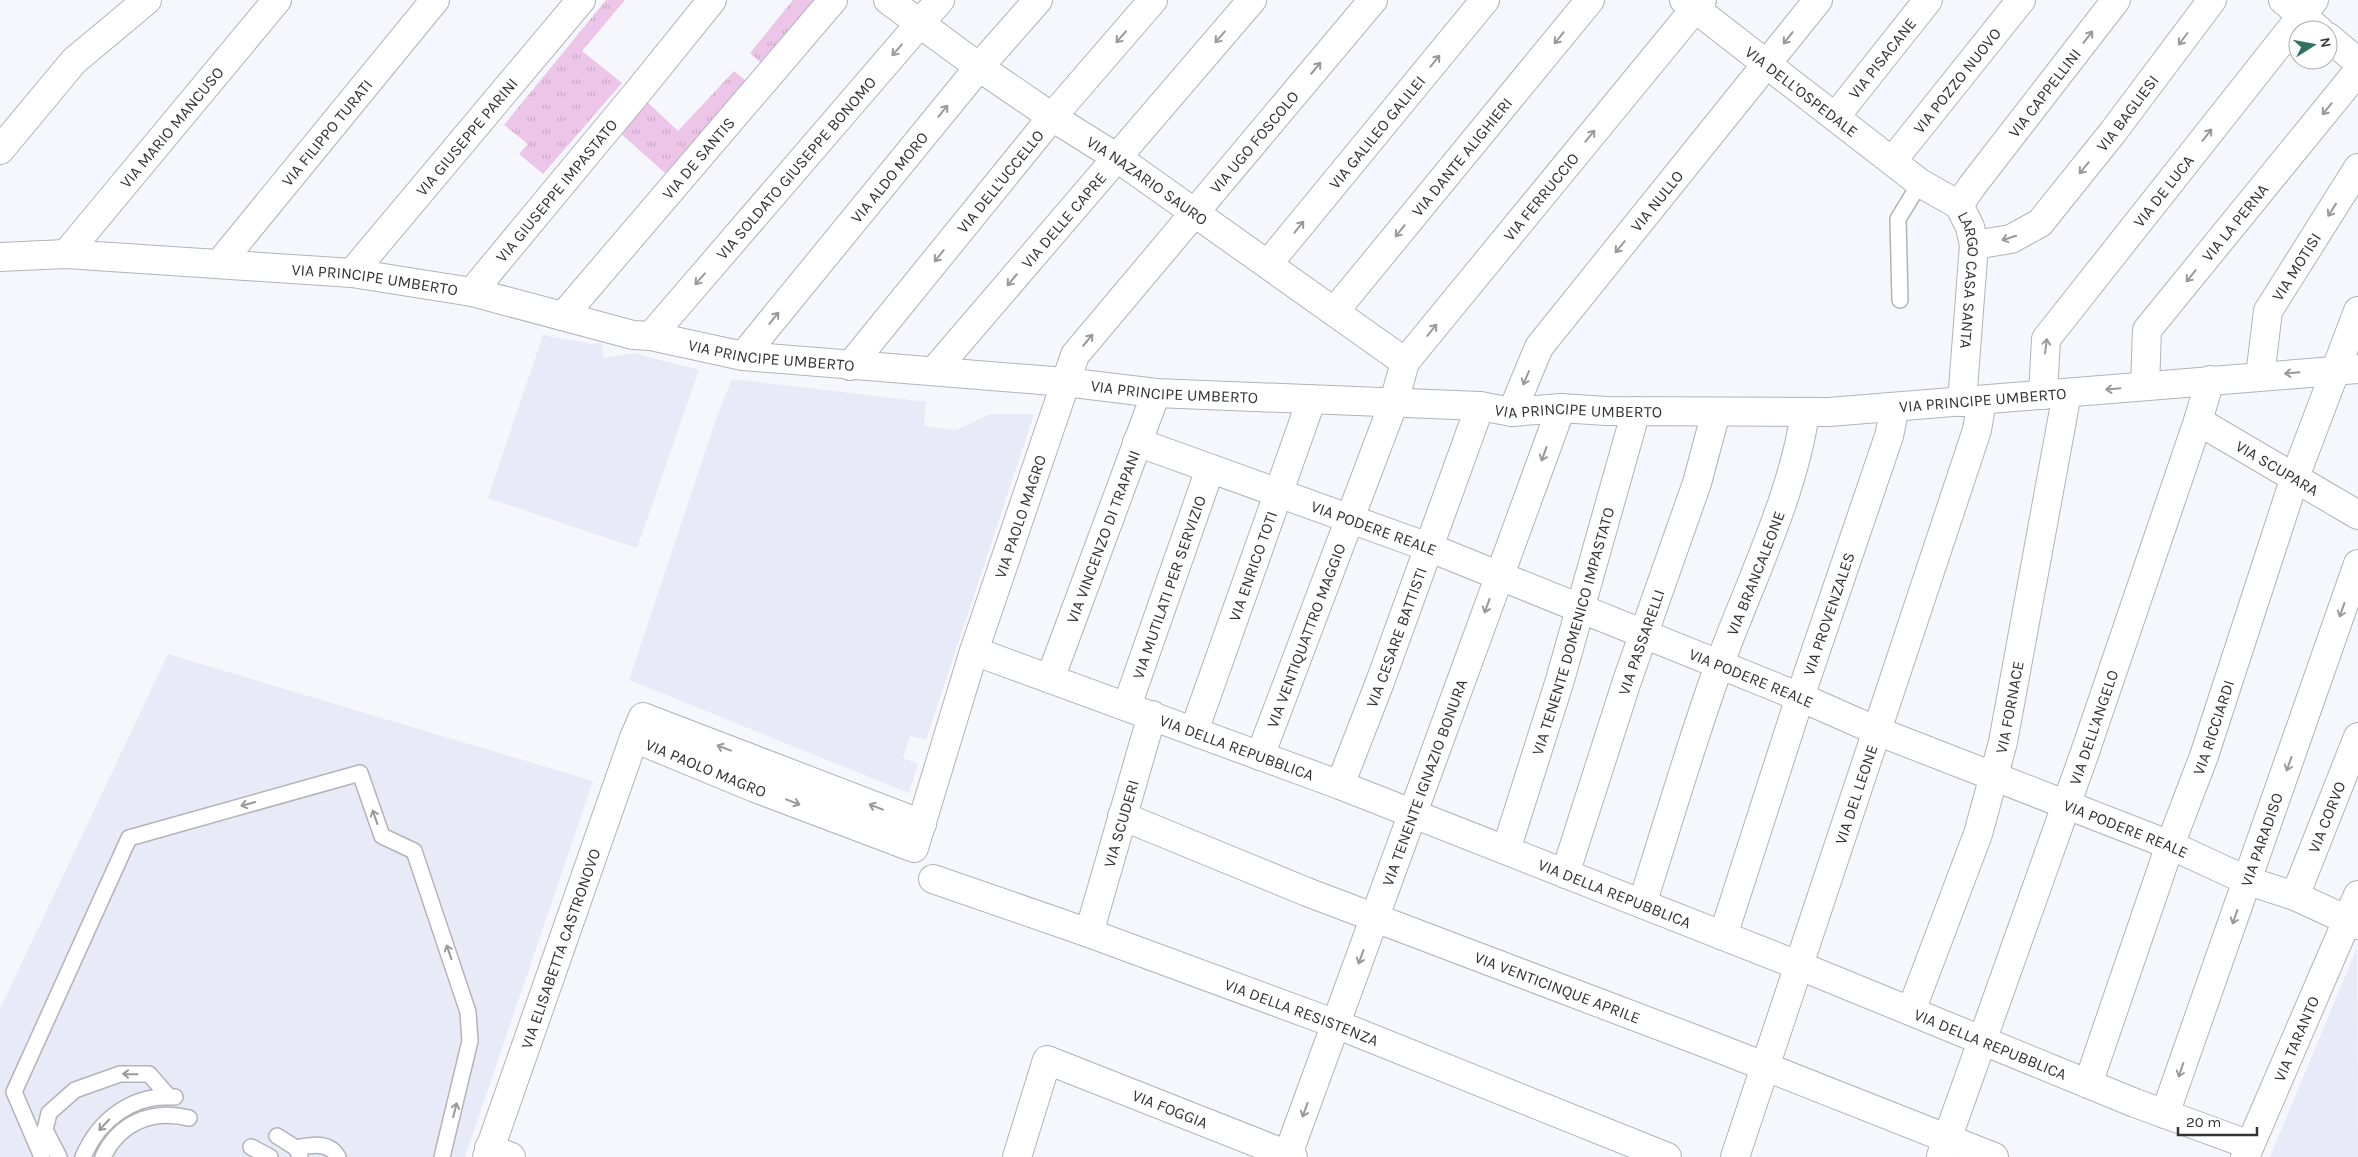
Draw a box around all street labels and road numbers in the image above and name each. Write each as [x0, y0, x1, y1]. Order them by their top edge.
street label: VIA PISACANE [1845, 14, 1920, 103]
street label: VIA POZZO NUOVO [1909, 24, 2005, 137]
street label: VIA DELL'OSPEDALE [1741, 42, 1862, 141]
street label: VIA CAPPELLINI [2004, 45, 2085, 141]
street label: VIA MARIO MANCUSO [116, 63, 228, 192]
street label: VIA BAGLIESI [2092, 71, 2163, 155]
street label: VIA GALILEO GALILEI [1325, 72, 1429, 193]
street label: VIA SOLDATO GIUSEPPE BONOMO [712, 73, 880, 263]
street label: VIA GIUSEPPE PARINI [412, 74, 522, 200]
street label: VIA FILIPPO TURATI [278, 75, 376, 190]
street label: VIA UGO FOSCOLO [1206, 87, 1303, 197]
street label: VIA DANTE ALIGHIERI [1408, 94, 1516, 220]
street label: VIA DE SANTIS [658, 113, 739, 203]
street label: VIA GIUSEPPE IMPASTATO [492, 115, 621, 266]
street label: VIA DELL'UCCELLO [953, 126, 1048, 237]
street label: VIA ALDO MORO [847, 128, 932, 227]
street label: VIA NAZARIO SAURO [1083, 132, 1211, 229]
street label: VIA FERRUCCIO [1499, 149, 1583, 245]
street label: VIA DE LUCA [2129, 151, 2198, 231]
street label: VIA NULLO [1627, 167, 1687, 236]
street label: VIA DELLE CAPRE [1017, 168, 1110, 272]
street label: VIA LA PERNA [2198, 180, 2272, 265]
street label: LARGO CASA SANTA [1954, 208, 1983, 349]
street label: VIA MOTISI [2268, 229, 2325, 304]
street label: VIA PRINCIPE UMBERTO [291, 260, 459, 300]
street label: VIA PRINCIPE UMBERTO [686, 335, 855, 375]
street label: VIA PRINCIPE UMBERTO [1090, 376, 1258, 407]
street label: VIA PRINCIPE UMBERTO [1898, 384, 2067, 416]
street label: VIA PRINCIPE UMBERTO [1493, 399, 1662, 422]
street label: VIA SCUPARA [2232, 436, 2322, 500]
street label: VIA VINCENZO DI TRAPANI [1063, 448, 1144, 626]
street label: VIA PAOLO MAGRO [991, 452, 1050, 581]
street label: VIA MUTILATI PER SERVIZIO [1128, 493, 1210, 682]
street label: VIA PODERE REALE [1308, 497, 1440, 560]
street label: VIA TENENTE DOMENICO IMPASTATO [1528, 505, 1618, 757]
street label: VIA BRANCALEONE [1723, 508, 1789, 638]
street label: VIA ENRICO TOTI [1225, 509, 1281, 624]
street label: VIA VENTIQUATTRO MAGGIO [1263, 541, 1350, 730]
street label: VIA PROVENZALES [1799, 550, 1859, 678]
street label: VIA CESARE BATTISTI [1362, 565, 1431, 710]
street label: VIA PASSARELLI [1614, 587, 1669, 697]
street label: VIA PODERE REALE [1686, 644, 1816, 712]
street label: VIA FORNACE [1991, 659, 2028, 756]
street label: VIA DELL'ANGELO [2065, 667, 2122, 788]
street label: VIA TENENTE IGNAZIO BONURA [1378, 676, 1471, 889]
street label: VIA RICCIARDI [2189, 678, 2238, 778]
street label: VIA DELLA REPUBBLICA [1157, 711, 1317, 785]
street label: VIA PAOLO MAGRO [643, 735, 769, 801]
street label: VIA DEL LEONE [1831, 742, 1882, 847]
street label: VIA SCUDERI [1099, 778, 1143, 870]
street label: VIA CORVO [2304, 778, 2350, 856]
street label: VIA PARADISO [2237, 790, 2287, 889]
street label: VIA PODERE REALE [2061, 796, 2191, 862]
street label: VIA ELISABETTA CASTRONOVO [517, 846, 605, 1051]
street label: VIA DELLA REPUBBLICA [1535, 855, 1694, 932]
street label: VIA VENTICINQUE APRILE [1472, 948, 1643, 1028]
street label: VIA DELLA RESISTENZA [1222, 975, 1381, 1050]
street label: VIA TARANTO [2270, 993, 2323, 1084]
street label: VIA DELLA REPUBBLICA [1911, 1005, 2069, 1084]
street label: VIA FOGGIA [1130, 1086, 1211, 1132]

